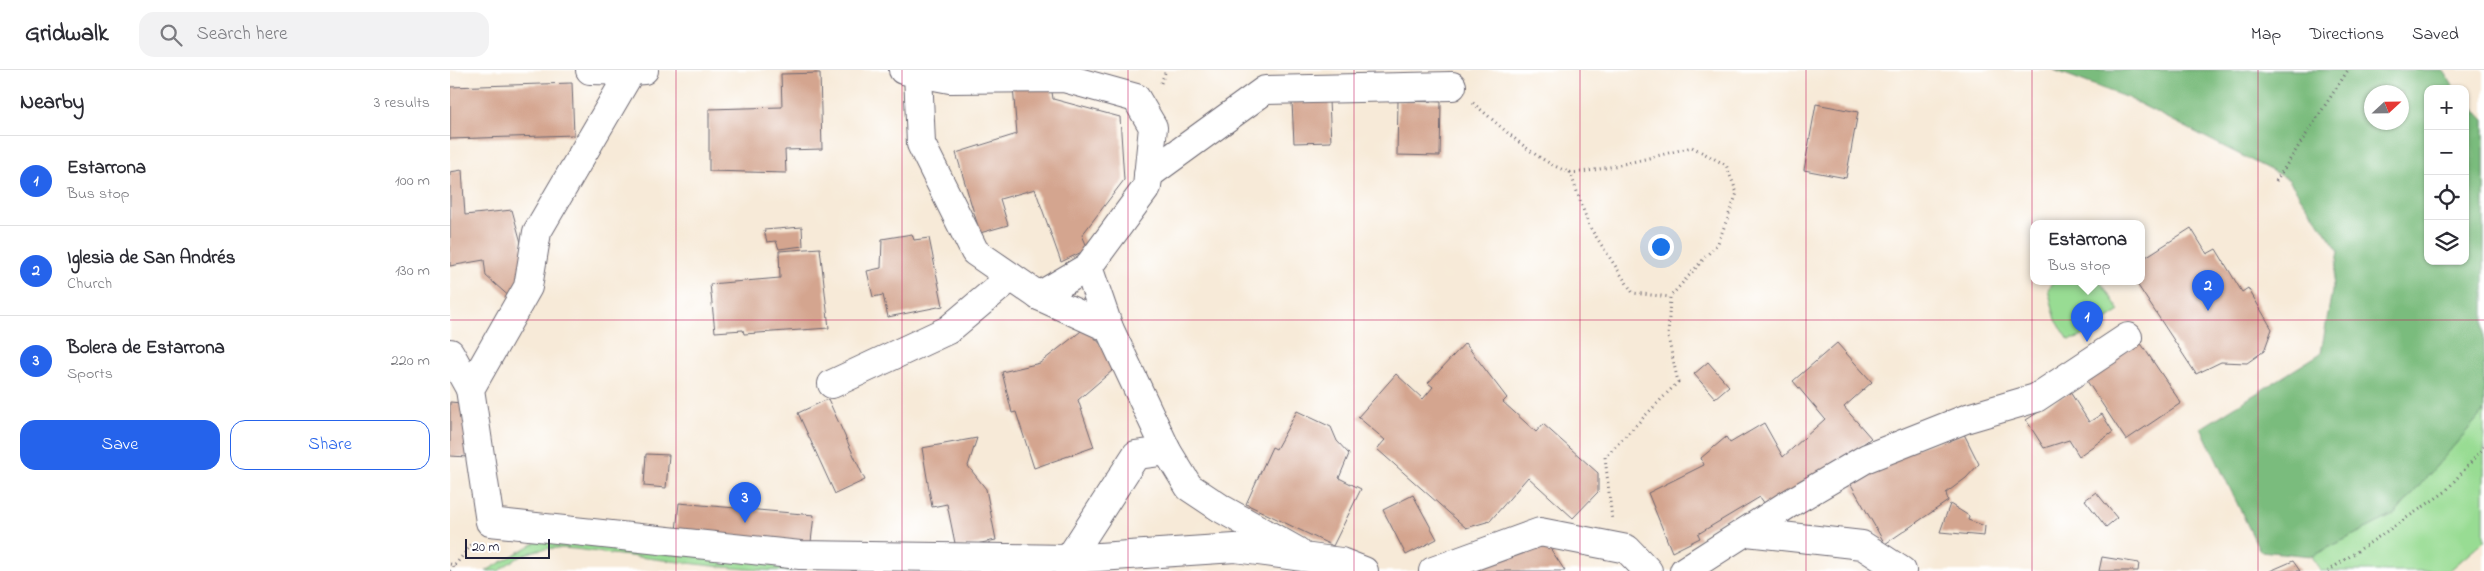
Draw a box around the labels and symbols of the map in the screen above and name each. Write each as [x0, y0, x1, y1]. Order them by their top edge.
north arrow [2364, 85, 2409, 130]
your location [1648, 234, 1674, 260]
pin: 2 [2192, 270, 2224, 311]
pin: 1 [2071, 301, 2103, 342]
pin: 3 [729, 482, 761, 523]
scale bar [465, 536, 550, 559]

